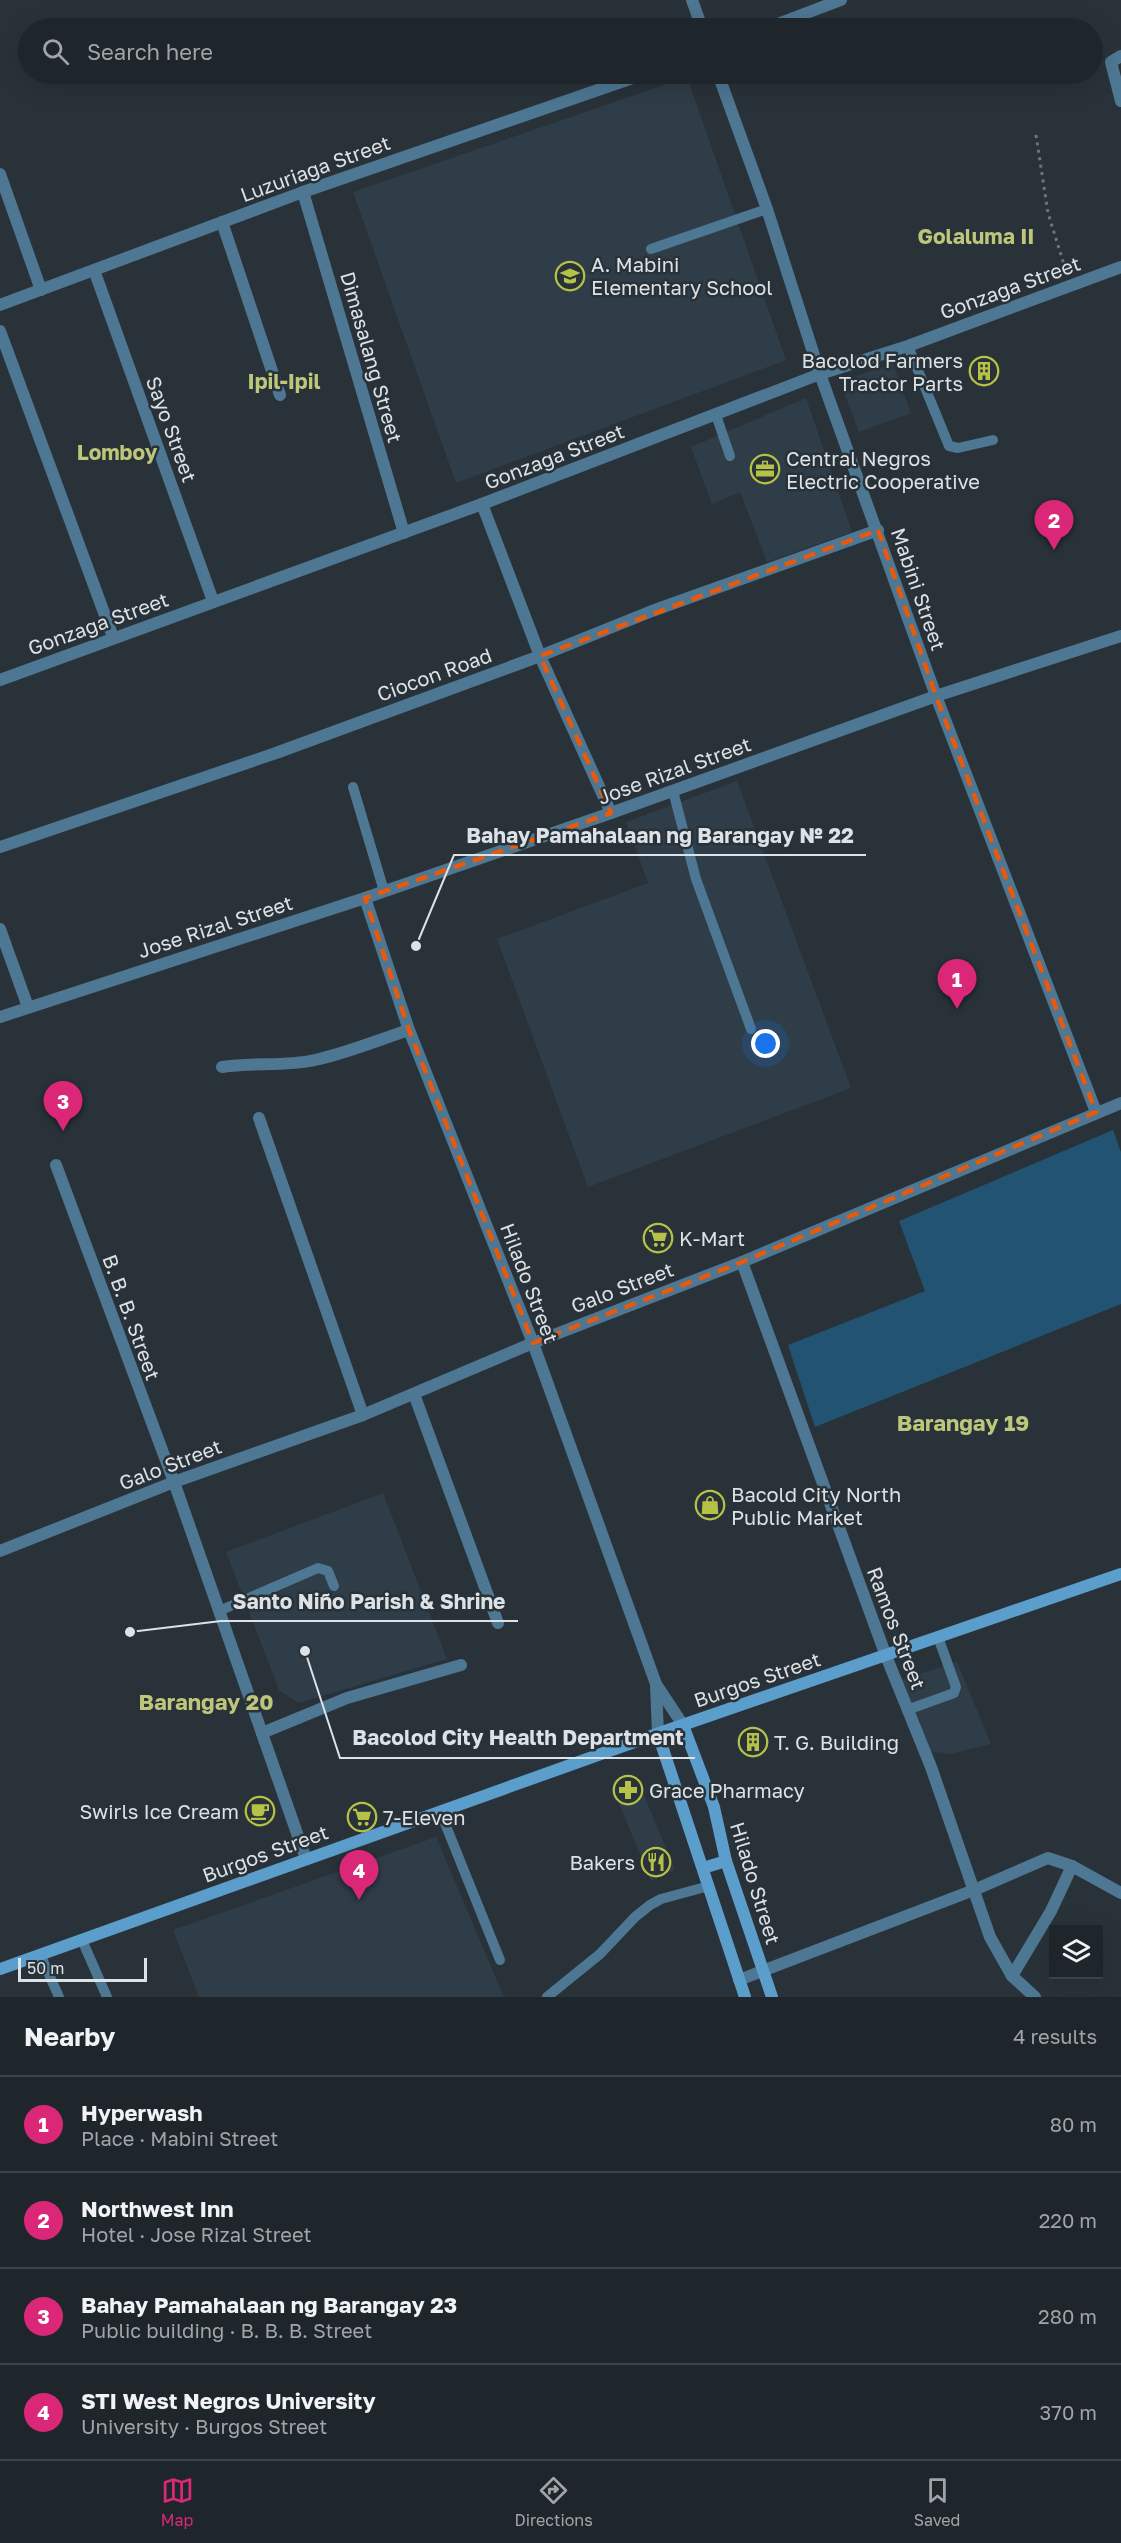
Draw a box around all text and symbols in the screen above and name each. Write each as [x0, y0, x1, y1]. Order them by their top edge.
search box [18, 18, 1103, 84]
icon: search [39, 35, 72, 68]
text: Search here [87, 38, 213, 65]
street label: Luzuriaga Street [237, 130, 393, 206]
district label: Golaluma II [918, 223, 1034, 249]
street label: Gonzaga Street [936, 250, 1084, 324]
place label: A. Mabini Elementary School [591, 252, 773, 299]
school or university icon: A. Mabini Elementary School [554, 260, 586, 292]
street label: Dimasalang Street [336, 269, 408, 445]
place label: Bacolod Farmers Tractor Parts [802, 348, 963, 395]
building icon: Bacolod Farmers Tractor Parts [968, 355, 1000, 387]
district label: Ipil-Ipil [248, 368, 320, 394]
street label: Sayo Street [142, 373, 202, 485]
street label: Gonzaga Street [481, 418, 627, 494]
district label: Lomboy [77, 439, 158, 465]
place label: Central Negros Electric Cooperative [786, 446, 980, 493]
office icon: Central Negros Electric Cooperative [749, 453, 781, 485]
pin: 2 [1034, 500, 1074, 550]
street label: Mabini Street [887, 525, 951, 653]
street label: Gonzaga Street [24, 586, 172, 660]
street label: Ciocon Road [373, 642, 495, 706]
street label: Jose Rizal Street [594, 731, 754, 809]
callout: Bahay Pamahalaan ng Barangay № 22 [454, 816, 866, 855]
text: Bahay Pamahalaan ng Barangay № 22 [466, 822, 854, 848]
street label: Jose Rizal Street [135, 890, 295, 962]
pin: 1 [938, 960, 976, 1009]
your location [751, 1029, 780, 1058]
pin: 3 [44, 1082, 82, 1131]
street label: Hilado Street [496, 1220, 564, 1346]
supermarket icon: K-Mart [642, 1222, 674, 1254]
place label: K-Mart [679, 1226, 745, 1250]
street label: B. B. B. Street [98, 1251, 166, 1383]
street label: Galo Street [567, 1256, 677, 1318]
district label: Barangay 19 [897, 1409, 1029, 1436]
street label: Galo Street [115, 1433, 225, 1495]
place label: Bacold City North Public Market [731, 1482, 901, 1529]
shop icon: Bacold City North Public Market [694, 1489, 726, 1521]
street label: Ramos Street [863, 1563, 931, 1693]
callout: Santo Niño Parish & Shrine [221, 1582, 518, 1621]
text: Santo Niño Parish & Shrine [232, 1588, 506, 1614]
street label: Burgos Street [691, 1646, 823, 1712]
district label: Barangay 20 [139, 1688, 273, 1715]
callout: Bacolod City Health Department [340, 1719, 695, 1758]
text: Bacolod City Health Department [352, 1724, 684, 1750]
building icon: T. G. Building [737, 1726, 769, 1758]
place label: T. G. Building [774, 1730, 899, 1754]
pharmacy icon: Grace Pharmacy [612, 1774, 644, 1806]
place label: Grace Pharmacy [649, 1778, 805, 1802]
cafe icon: Swirls Ice Cream [244, 1795, 276, 1827]
place label: Swirls Ice Cream [79, 1799, 239, 1823]
supermarket icon: 7-Eleven [346, 1801, 378, 1833]
place label: 7-Eleven [383, 1805, 466, 1829]
street label: Burgos Street [199, 1819, 331, 1887]
street label: Hilado Street [726, 1819, 786, 1947]
restaurant icon: Bakers [640, 1846, 672, 1878]
pin: 4 [340, 1850, 378, 1900]
place label: Bakers [569, 1850, 635, 1874]
map controls [1049, 1925, 1103, 1979]
button: layers [1049, 1925, 1103, 1979]
scale bar [18, 1955, 147, 1982]
text: 50 m [27, 1958, 64, 1978]
text: Nearby [24, 2021, 115, 2052]
text: 4 results [1013, 2024, 1097, 2048]
text: Hyperwash [81, 2099, 203, 2126]
text: 1 [38, 2112, 49, 2136]
text: 80 m [1050, 2112, 1097, 2136]
text: Place · Mabini Street [81, 2126, 278, 2150]
text: Northwest Inn [81, 2195, 234, 2222]
text: 2 [37, 2208, 50, 2232]
text: 220 m [1039, 2208, 1097, 2232]
text: Hotel · Jose Rizal Street [81, 2222, 312, 2246]
text: Bahay Pamahalaan ng Barangay 23 [81, 2291, 457, 2318]
text: 3 [37, 2304, 50, 2328]
text: 280 m [1038, 2304, 1097, 2328]
text: Public building · B. B. B. Street [81, 2318, 372, 2342]
text: STI West Negros University [81, 2387, 376, 2414]
text: 4 [37, 2400, 50, 2424]
text: 370 m [1040, 2400, 1097, 2424]
text: University · Burgos Street [81, 2414, 327, 2438]
tab: Map [161, 2474, 194, 2530]
tab: Directions [515, 2474, 593, 2530]
tab: Saved [914, 2474, 960, 2530]

